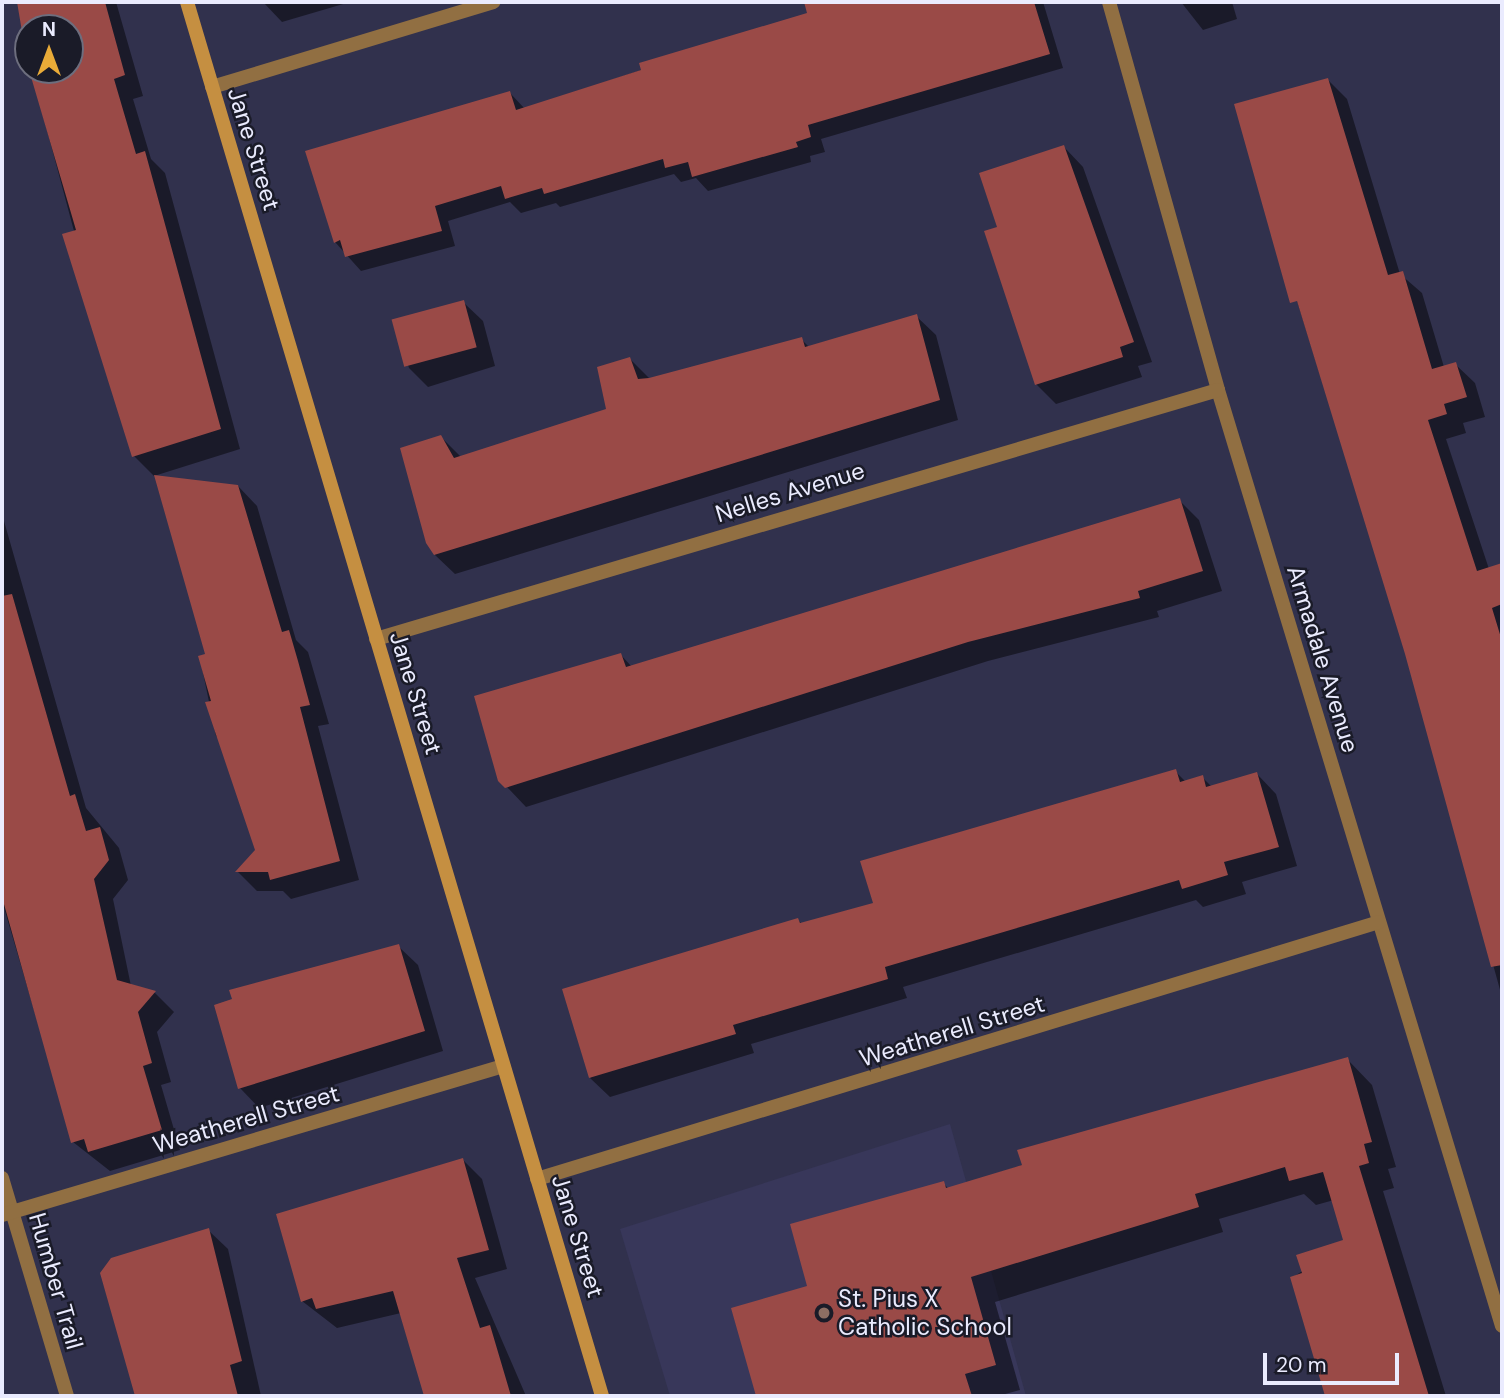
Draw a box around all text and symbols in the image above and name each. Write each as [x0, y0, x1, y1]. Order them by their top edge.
north arrow [14, 14, 84, 84]
text: N [42, 17, 56, 42]
street label: Jane Street [222, 84, 286, 214]
street label: Nelles Avenue [712, 456, 868, 528]
street label: Armadale Avenue [1281, 562, 1365, 756]
street label: Jane Street [384, 628, 448, 758]
street label: Weatherell Street [856, 989, 1048, 1073]
street label: Weatherell Street [150, 1079, 342, 1159]
street label: Jane Street [546, 1171, 610, 1301]
street label: Humber Trail [23, 1209, 89, 1353]
place label: St. Pius X Catholic School [838, 1285, 1012, 1341]
marker: St. Pius X Catholic School [816, 1305, 832, 1321]
scale bar [1266, 1338, 1402, 1382]
text: 20 m [1276, 1351, 1327, 1379]

